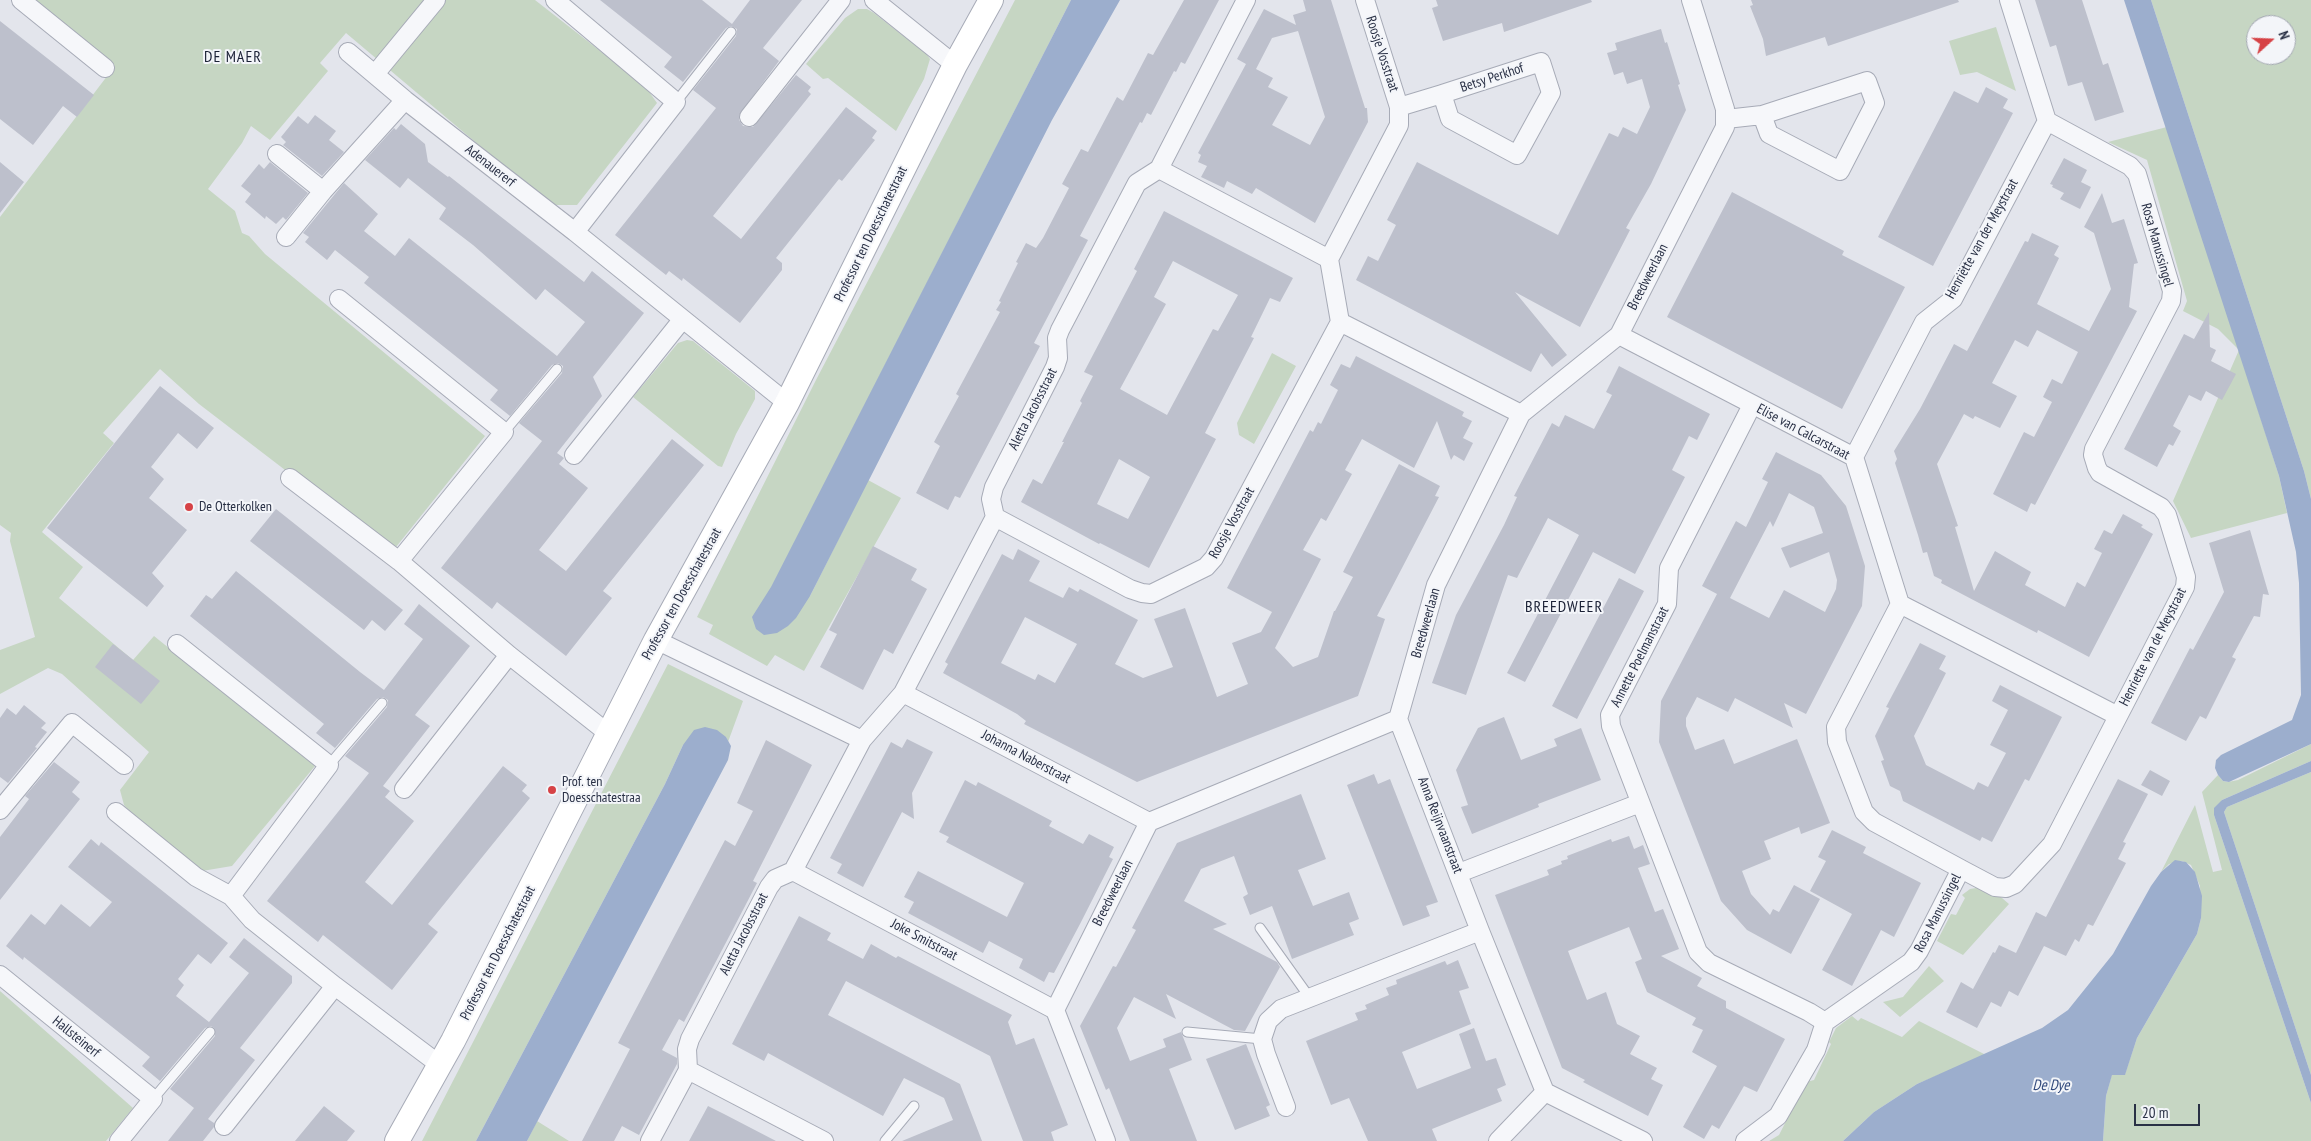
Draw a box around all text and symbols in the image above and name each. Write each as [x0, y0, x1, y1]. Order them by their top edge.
street label: Roosje Vosstraat [1362, 14, 1402, 94]
north arrow [2246, 15, 2296, 65]
text: N [2274, 29, 2294, 42]
district label: DE MAER [203, 47, 263, 67]
street label: Betsy Perkhof [1458, 60, 1526, 96]
street label: Adenauererf [462, 141, 518, 191]
street label: Professor ten Doesschatestraat [831, 164, 911, 304]
street label: Henriëtte van der Meystraat [1942, 176, 2022, 302]
street label: Rosa Manussingel [2137, 201, 2177, 289]
street label: Breedweerlaan [1624, 241, 1672, 313]
street label: Aletta Jacobsstraat [1005, 365, 1061, 453]
street label: Elise van Calcarstraat [1754, 400, 1852, 464]
street label: Roosje Vosstraat [1206, 484, 1258, 562]
place label: De Otterkolken [199, 499, 272, 515]
marker: De Otterkolken [183, 501, 195, 513]
street label: Professor ten Doesschatestraat [639, 525, 725, 663]
street label: Henriette van de Meystraat [2116, 585, 2190, 709]
street label: Breedweerlaan [1408, 586, 1444, 660]
district label: BREEDWEER [1524, 597, 1604, 617]
street label: Annette Poelmanstraat [1607, 604, 1673, 710]
street label: Johanna Naberstraat [979, 727, 1073, 787]
place label: Prof. ten Doesschatestraa [562, 774, 641, 806]
street label: Anna Reijnvaanstraat [1414, 774, 1466, 876]
marker: Prof. ten Doesschatestraa [546, 784, 558, 796]
street label: Breedweerlaan [1089, 857, 1137, 929]
street label: Rosa Manussingel [1911, 871, 1965, 955]
street label: Professor ten Doesschatestraat [457, 883, 539, 1023]
street label: Aletta Jacobsstraat [716, 890, 772, 978]
street label: Joke Smitstraat [888, 915, 960, 965]
street label: Hallsteinerf [49, 1013, 103, 1061]
water label: De Dye [2033, 1077, 2069, 1095]
scale bar [2136, 1094, 2202, 1126]
text: 20 m [2142, 1103, 2168, 1122]

